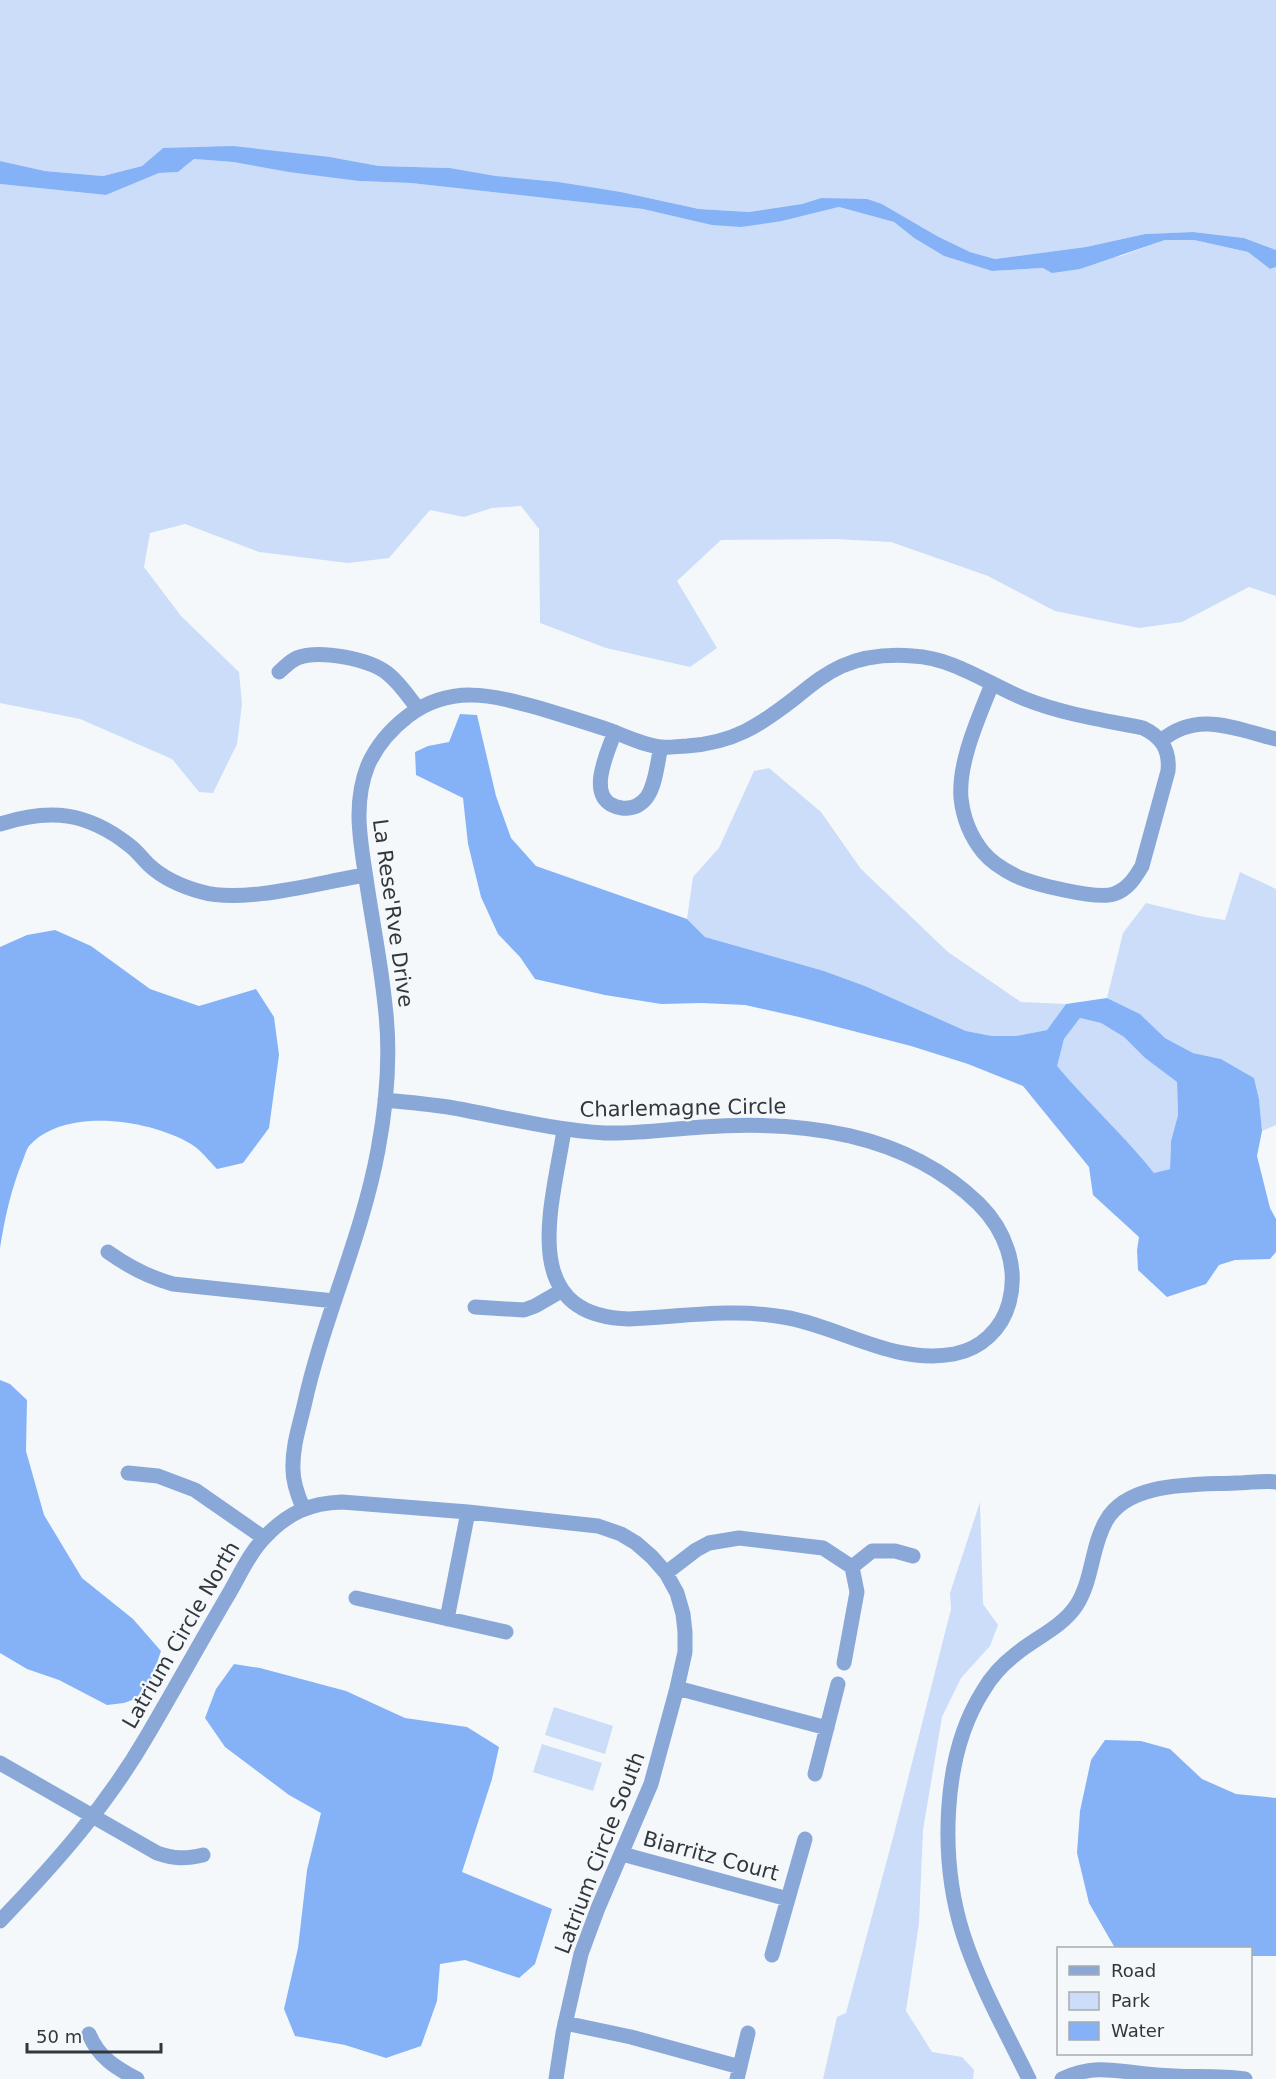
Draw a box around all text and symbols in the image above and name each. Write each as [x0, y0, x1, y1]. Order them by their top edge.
street label: La Rese'Rve Drive [368, 817, 418, 1009]
street label: Charlemagne Circle [579, 1094, 787, 1122]
street label: Latrium Circle North [118, 1537, 244, 1733]
street label: Latrium Circle South [550, 1749, 650, 1957]
street label: Biarritz Court [641, 1826, 781, 1886]
legend [1057, 1947, 1252, 2055]
text: Road [1111, 1960, 1156, 1981]
text: Park [1111, 1990, 1150, 2011]
scale bar [27, 2016, 160, 2054]
text: Water [1111, 2020, 1165, 2041]
text: 50 m [36, 2026, 82, 2047]

